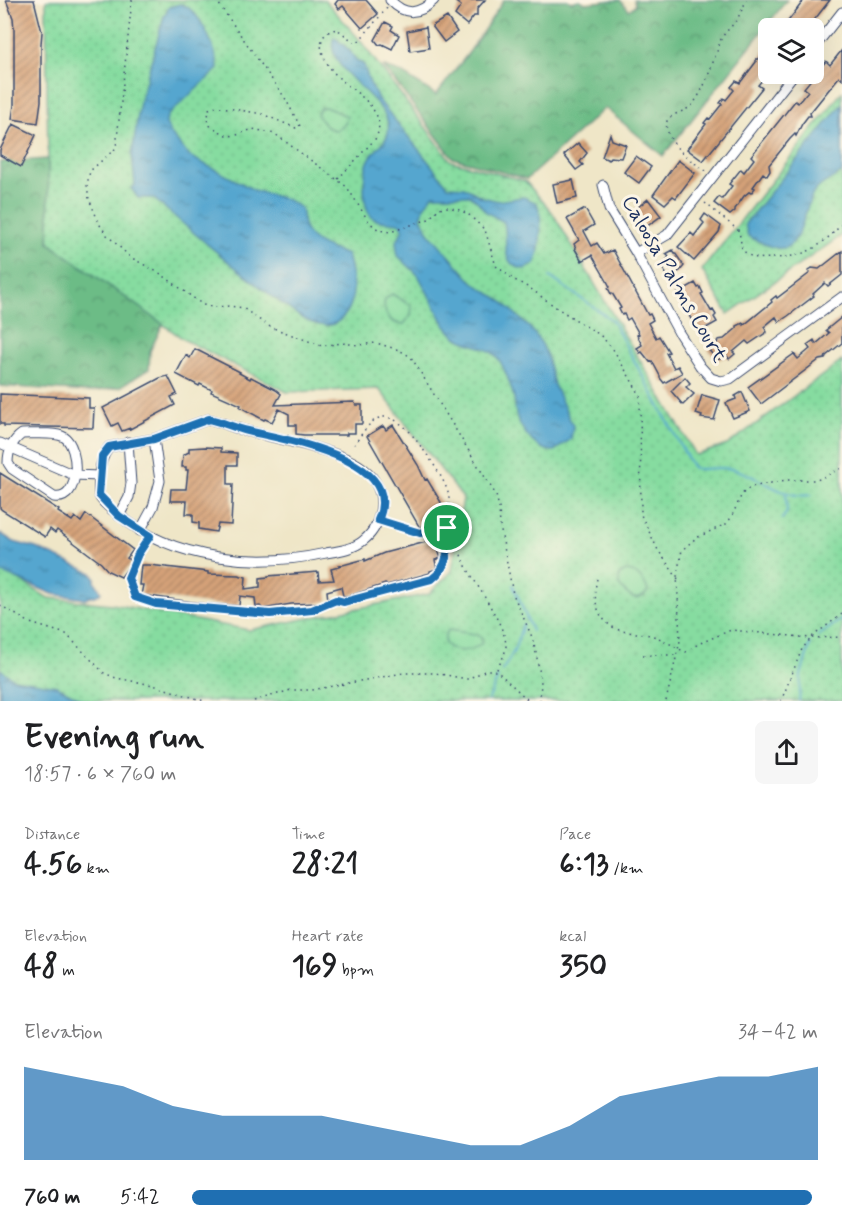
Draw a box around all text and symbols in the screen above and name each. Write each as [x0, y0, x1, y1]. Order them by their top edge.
map controls [758, 18, 824, 84]
button: layers [758, 18, 824, 84]
street label: Caloosa Palms Court [615, 190, 734, 368]
pin [421, 502, 472, 553]
icon: arrive [430, 511, 463, 544]
text: Evening run [24, 716, 204, 760]
button: share [755, 721, 818, 784]
text: 18:57 · 6 × 760 m [24, 761, 177, 788]
text: Distance [24, 824, 80, 845]
text: Time [292, 824, 325, 845]
text: Pace [559, 824, 591, 845]
text: 4.56 [24, 845, 82, 884]
text: 28:21 [292, 845, 358, 884]
text: 6:13 [559, 845, 609, 884]
text: km [82, 858, 110, 879]
text: /km [609, 858, 643, 879]
text: Elevation [24, 926, 87, 947]
text: Heart rate [292, 926, 364, 947]
text: kcal [559, 926, 586, 947]
text: 48 [24, 947, 58, 986]
text: 169 [292, 947, 337, 986]
text: 350 [559, 947, 607, 986]
text: m [58, 960, 75, 981]
text: bpm [337, 960, 374, 981]
text: Elevation [24, 1019, 103, 1046]
text: 34–42 m [738, 1019, 818, 1046]
text: 760 m [24, 1184, 81, 1211]
text: 5:42 [120, 1184, 160, 1211]

